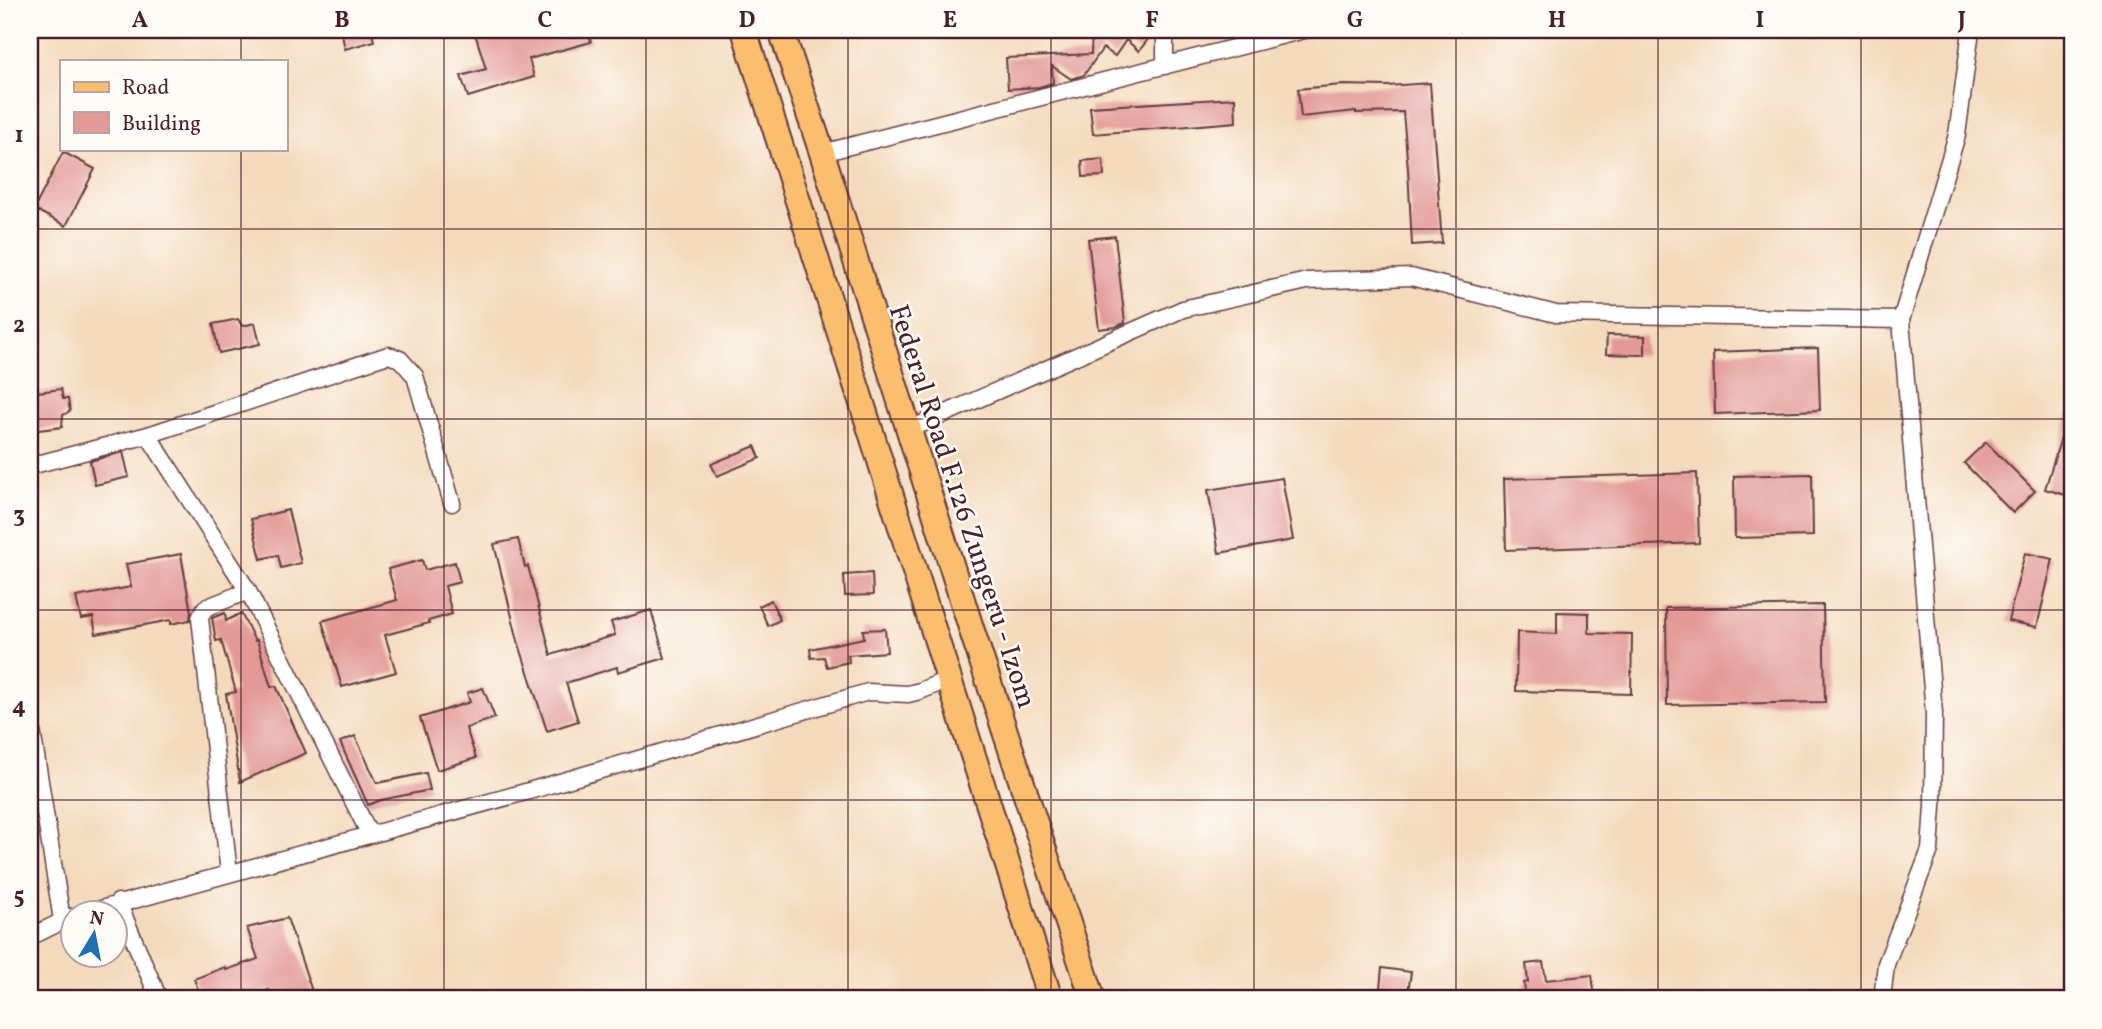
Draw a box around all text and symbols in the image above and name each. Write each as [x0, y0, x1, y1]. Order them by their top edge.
text: A [132, 5, 148, 37]
text: B [334, 5, 350, 37]
text: C [538, 5, 552, 37]
text: D [739, 5, 756, 37]
text: E [943, 5, 957, 37]
text: F [1145, 5, 1159, 37]
text: G [1347, 5, 1363, 37]
text: H [1548, 5, 1566, 37]
text: I [1756, 5, 1764, 37]
text: J [1957, 5, 1966, 37]
legend [60, 60, 287, 150]
text: Road [122, 74, 169, 103]
text: Building [122, 110, 201, 139]
text: 1 [14, 120, 24, 152]
street label: Federal Road F.126 Zungeru - Izom [878, 300, 1045, 714]
text: 2 [13, 310, 25, 342]
text: 3 [13, 500, 25, 532]
text: 4 [12, 691, 26, 723]
text: 5 [13, 881, 25, 913]
north arrow [60, 900, 130, 970]
text: N [88, 905, 106, 933]

